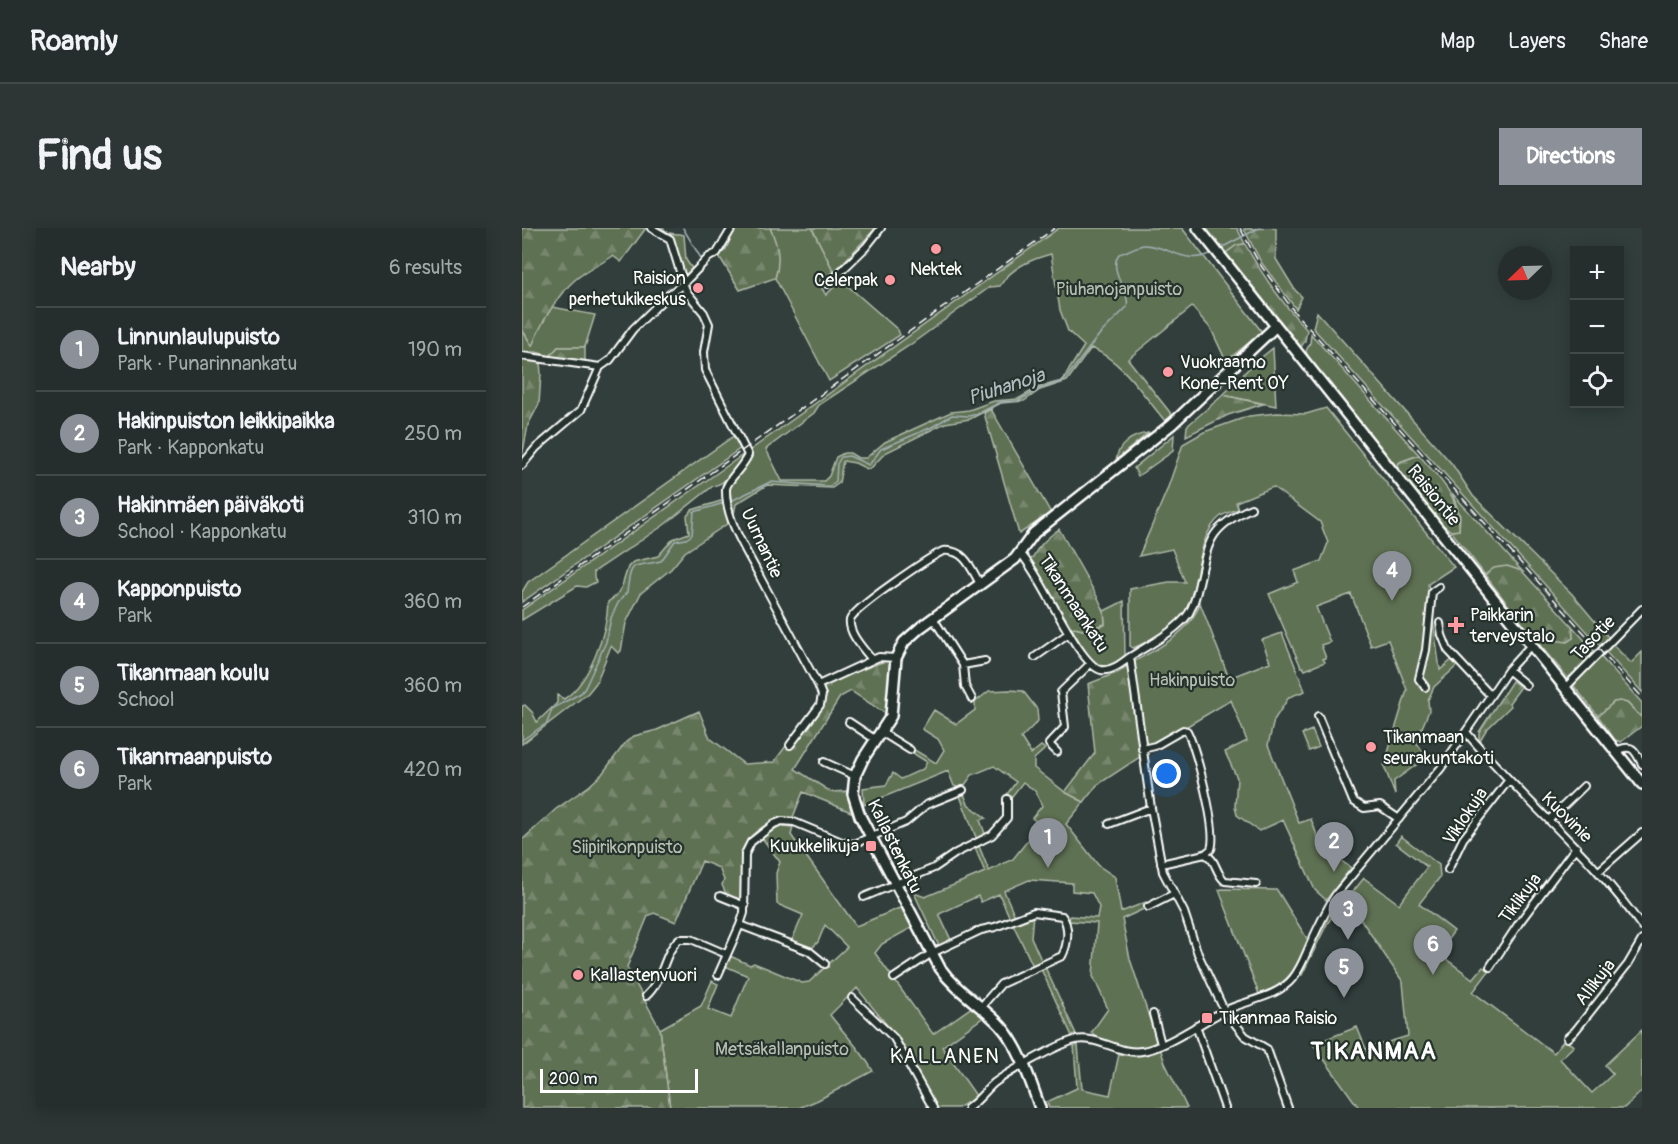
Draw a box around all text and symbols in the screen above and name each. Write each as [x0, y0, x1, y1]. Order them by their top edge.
text: Roamly [30, 24, 118, 59]
text: Map [1440, 28, 1475, 55]
text: Layers [1508, 28, 1566, 55]
text: Share [1599, 28, 1648, 55]
button: Directions [1499, 128, 1642, 185]
text: Find us [36, 130, 162, 182]
marker: Nektek [929, 242, 943, 256]
north arrow [1498, 246, 1552, 300]
map controls [1570, 246, 1624, 408]
button: + [1570, 246, 1624, 300]
text: Nearby [60, 251, 136, 283]
text: 6 results [389, 255, 462, 280]
place label: Nektek [910, 258, 963, 281]
place label: Raision perhetukikeskus [569, 267, 686, 311]
place label: Celerpak [814, 269, 878, 292]
marker: Celerpak [883, 273, 897, 287]
park label: Piuhanojanpuisto [1056, 278, 1183, 301]
marker: Raision perhetukikeskus [691, 281, 705, 295]
button: − [1570, 300, 1624, 354]
text: Linnunlaulupuisto [117, 323, 280, 351]
text: 1 [76, 337, 83, 362]
text: 190 m [408, 337, 462, 362]
text: Park · Punarinnankatu [117, 351, 297, 376]
place label: Vuokraamo Kone-Rent OY [1180, 351, 1290, 395]
button: locate [1570, 354, 1624, 408]
water label: Piuhanoja [965, 362, 1049, 411]
marker: Vuokraamo Kone-Rent OY [1161, 365, 1175, 379]
text: Hakinpuiston leikkipaikka [117, 407, 335, 435]
text: 2 [74, 421, 85, 446]
text: 250 m [404, 421, 462, 446]
text: Park · Kapponkatu [117, 435, 264, 460]
street label: Raisiontie [1402, 460, 1465, 531]
text: Hakinmäen päiväkoti [117, 491, 304, 519]
street label: Uurnantie [735, 504, 788, 582]
text: 3 [74, 505, 85, 530]
text: 310 m [407, 505, 462, 530]
text: School · Kapponkatu [117, 519, 287, 544]
street label: Tikanmaankatu [1033, 550, 1114, 657]
pin: 4 [1372, 552, 1412, 601]
text: Kapponpuisto [117, 575, 241, 603]
text: 4 [74, 589, 85, 614]
text: 360 m [403, 589, 462, 614]
text: Park [117, 603, 152, 628]
place label: Paikkarin terveystalo [1469, 604, 1555, 648]
street label: Tasotie [1566, 611, 1621, 666]
marker: Paikkarin terveystalo [1447, 616, 1465, 634]
text: Tikanmaan koulu [117, 659, 269, 687]
park label: Hakinpuisto [1149, 669, 1235, 692]
text: 5 [74, 673, 85, 698]
text: 360 m [403, 673, 462, 698]
text: School [117, 687, 174, 712]
place label: Tikanmaan seurakuntakoti [1383, 726, 1494, 770]
marker: Tikanmaan seurakuntakoti [1364, 740, 1378, 754]
text: Tikanmaanpuisto [117, 743, 272, 771]
text: 6 [74, 757, 85, 782]
text: 420 m [403, 757, 462, 782]
your location [1152, 759, 1181, 788]
text: Park [117, 771, 152, 796]
street label: Viklokuja [1438, 783, 1493, 849]
street label: Kuovinie [1536, 787, 1597, 848]
street label: Kallastenkatu [862, 795, 927, 897]
pin: 1 [1028, 818, 1068, 868]
pin: 2 [1314, 822, 1354, 872]
place label: Kuukkelikuja [770, 835, 859, 858]
park label: Siipirikonpuisto [571, 836, 683, 859]
marker: Kuukkelikuja [864, 839, 878, 853]
street label: Tiklikuja [1494, 869, 1547, 928]
pin: 3 [1328, 890, 1368, 940]
pin: 6 [1414, 926, 1452, 975]
pin: 5 [1324, 948, 1364, 998]
street label: Allikuja [1570, 955, 1621, 1010]
place label: Kallastenvuori [590, 964, 697, 987]
marker: Kallastenvuori [571, 968, 585, 982]
place label: Tikanmaa Raisio [1219, 1007, 1338, 1030]
marker: Tikanmaa Raisio [1200, 1011, 1214, 1025]
district label: TIKANMAA [1310, 1037, 1437, 1066]
park label: Metsäkallanpuisto [715, 1038, 849, 1061]
district label: KALLANEN [890, 1044, 1000, 1069]
scale bar [540, 1066, 698, 1094]
text: 200 m [549, 1069, 597, 1089]

